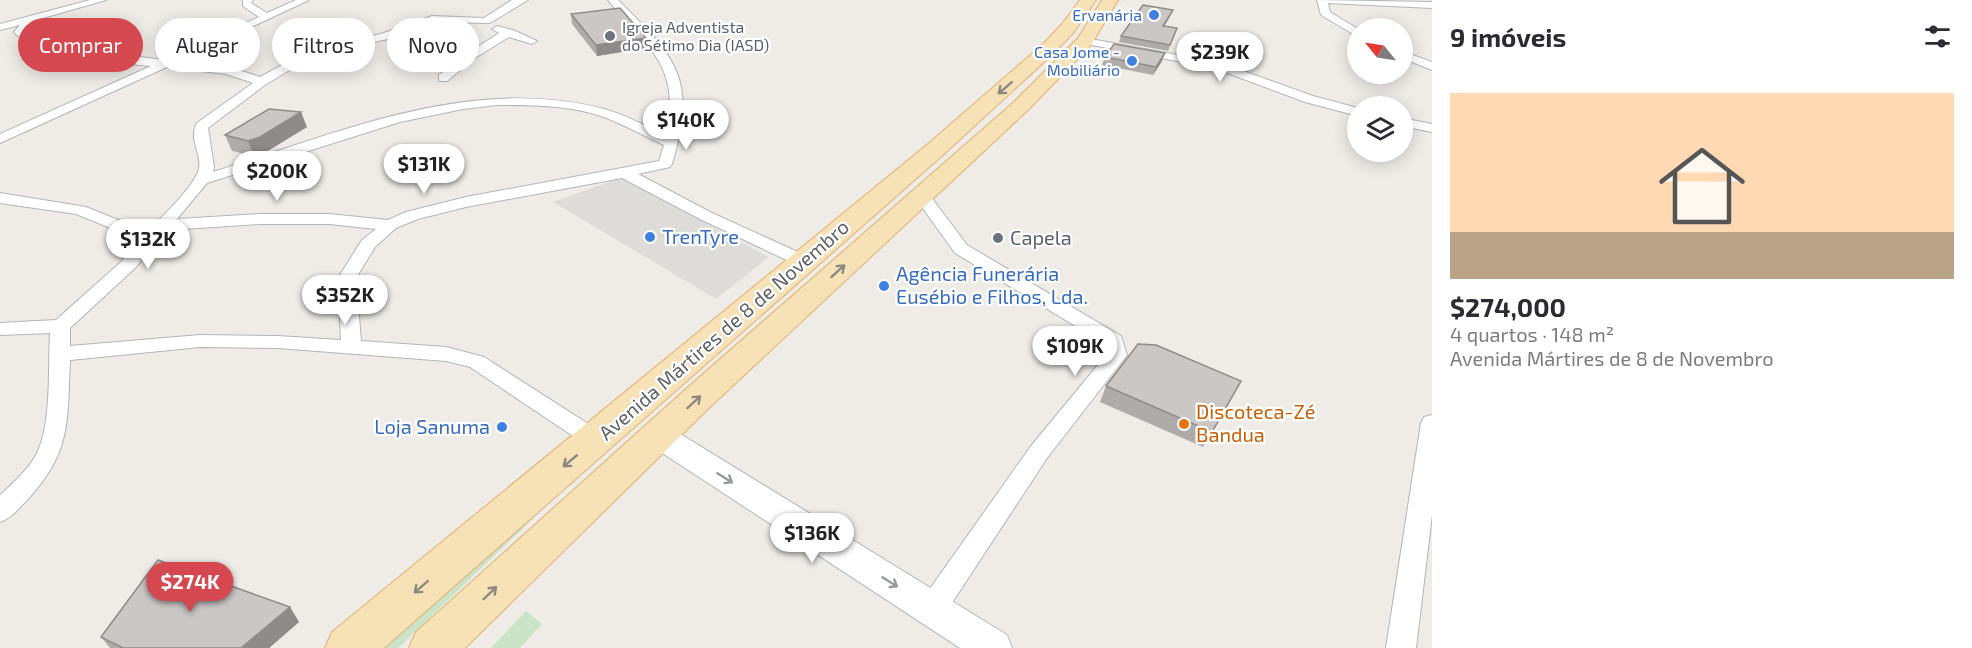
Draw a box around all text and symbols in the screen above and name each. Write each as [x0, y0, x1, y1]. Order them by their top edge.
place label: Ervanária [1072, 5, 1142, 24]
marker: Ervanária [1147, 8, 1161, 22]
place label: Igreja Adventista do Sétimo Dia (IASD) [622, 17, 769, 54]
chip: Comprar [18, 18, 143, 72]
chip: Alugar [155, 18, 260, 72]
chip: Filtros [272, 18, 375, 72]
chip: Novo [387, 18, 479, 72]
north arrow [1347, 18, 1413, 84]
map controls [1347, 18, 1413, 162]
icon: filters [1921, 20, 1954, 53]
text: 9 imóveis [1450, 21, 1566, 52]
marker: Igreja Adventista do Sétimo Dia (IASD) [603, 29, 617, 43]
pin: $239K [1178, 32, 1262, 83]
text: $239K [1190, 39, 1250, 63]
place label: Casa Jome - Mobiliário [1034, 42, 1120, 79]
marker: Casa Jome - Mobiliário [1125, 54, 1139, 68]
one-way arrow [998, 81, 1013, 95]
button: layers [1347, 96, 1413, 162]
pin: $140K [644, 100, 728, 151]
text: $140K [657, 107, 715, 131]
icon: home [1648, 132, 1756, 240]
pin: $131K [382, 144, 466, 195]
pin: $200K [235, 151, 319, 202]
text: $131K [398, 151, 450, 175]
text: $200K [246, 158, 308, 182]
street label: Avenida Mártires de 8 de Novembro [593, 214, 853, 444]
pin: $132K [106, 219, 190, 270]
place label: TrenTyre [662, 224, 739, 248]
place label: Capela [1010, 225, 1072, 249]
text: $132K [120, 226, 176, 250]
marker: TrenTyre [643, 230, 657, 244]
marker: Capela [991, 231, 1005, 245]
place label: Agência Funerária Eusébio e Filhos, Lda. [896, 261, 1088, 308]
one-way arrow [831, 264, 846, 278]
pin: $352K [303, 275, 387, 326]
marker: Agência Funerária Eusébio e Filhos, Lda. [877, 279, 891, 293]
text: $352K [316, 282, 374, 306]
text: $274,000 [1450, 291, 1566, 322]
text: 4 quartos · 148 m² [1450, 322, 1614, 346]
pin: $109K [1033, 326, 1117, 377]
text: $109K [1046, 333, 1104, 357]
text: Avenida Mártires de 8 de Novembro [1450, 346, 1774, 370]
one-way arrow [686, 395, 701, 409]
place label: Discoteca-Zé Bandua [1196, 399, 1315, 446]
place label: Loja Sanuma [374, 414, 490, 438]
marker: Discoteca-Zé Bandua [1177, 417, 1191, 431]
marker: Loja Sanuma [495, 420, 509, 434]
one-way arrow [563, 454, 578, 468]
one-way arrow [716, 472, 733, 484]
pin: $136K [770, 513, 854, 564]
text: $136K [784, 520, 840, 544]
pin: $274K [148, 562, 232, 613]
text: $274K [160, 569, 220, 593]
one-way arrow [881, 577, 898, 589]
one-way arrow [414, 580, 429, 594]
one-way arrow [483, 585, 498, 600]

